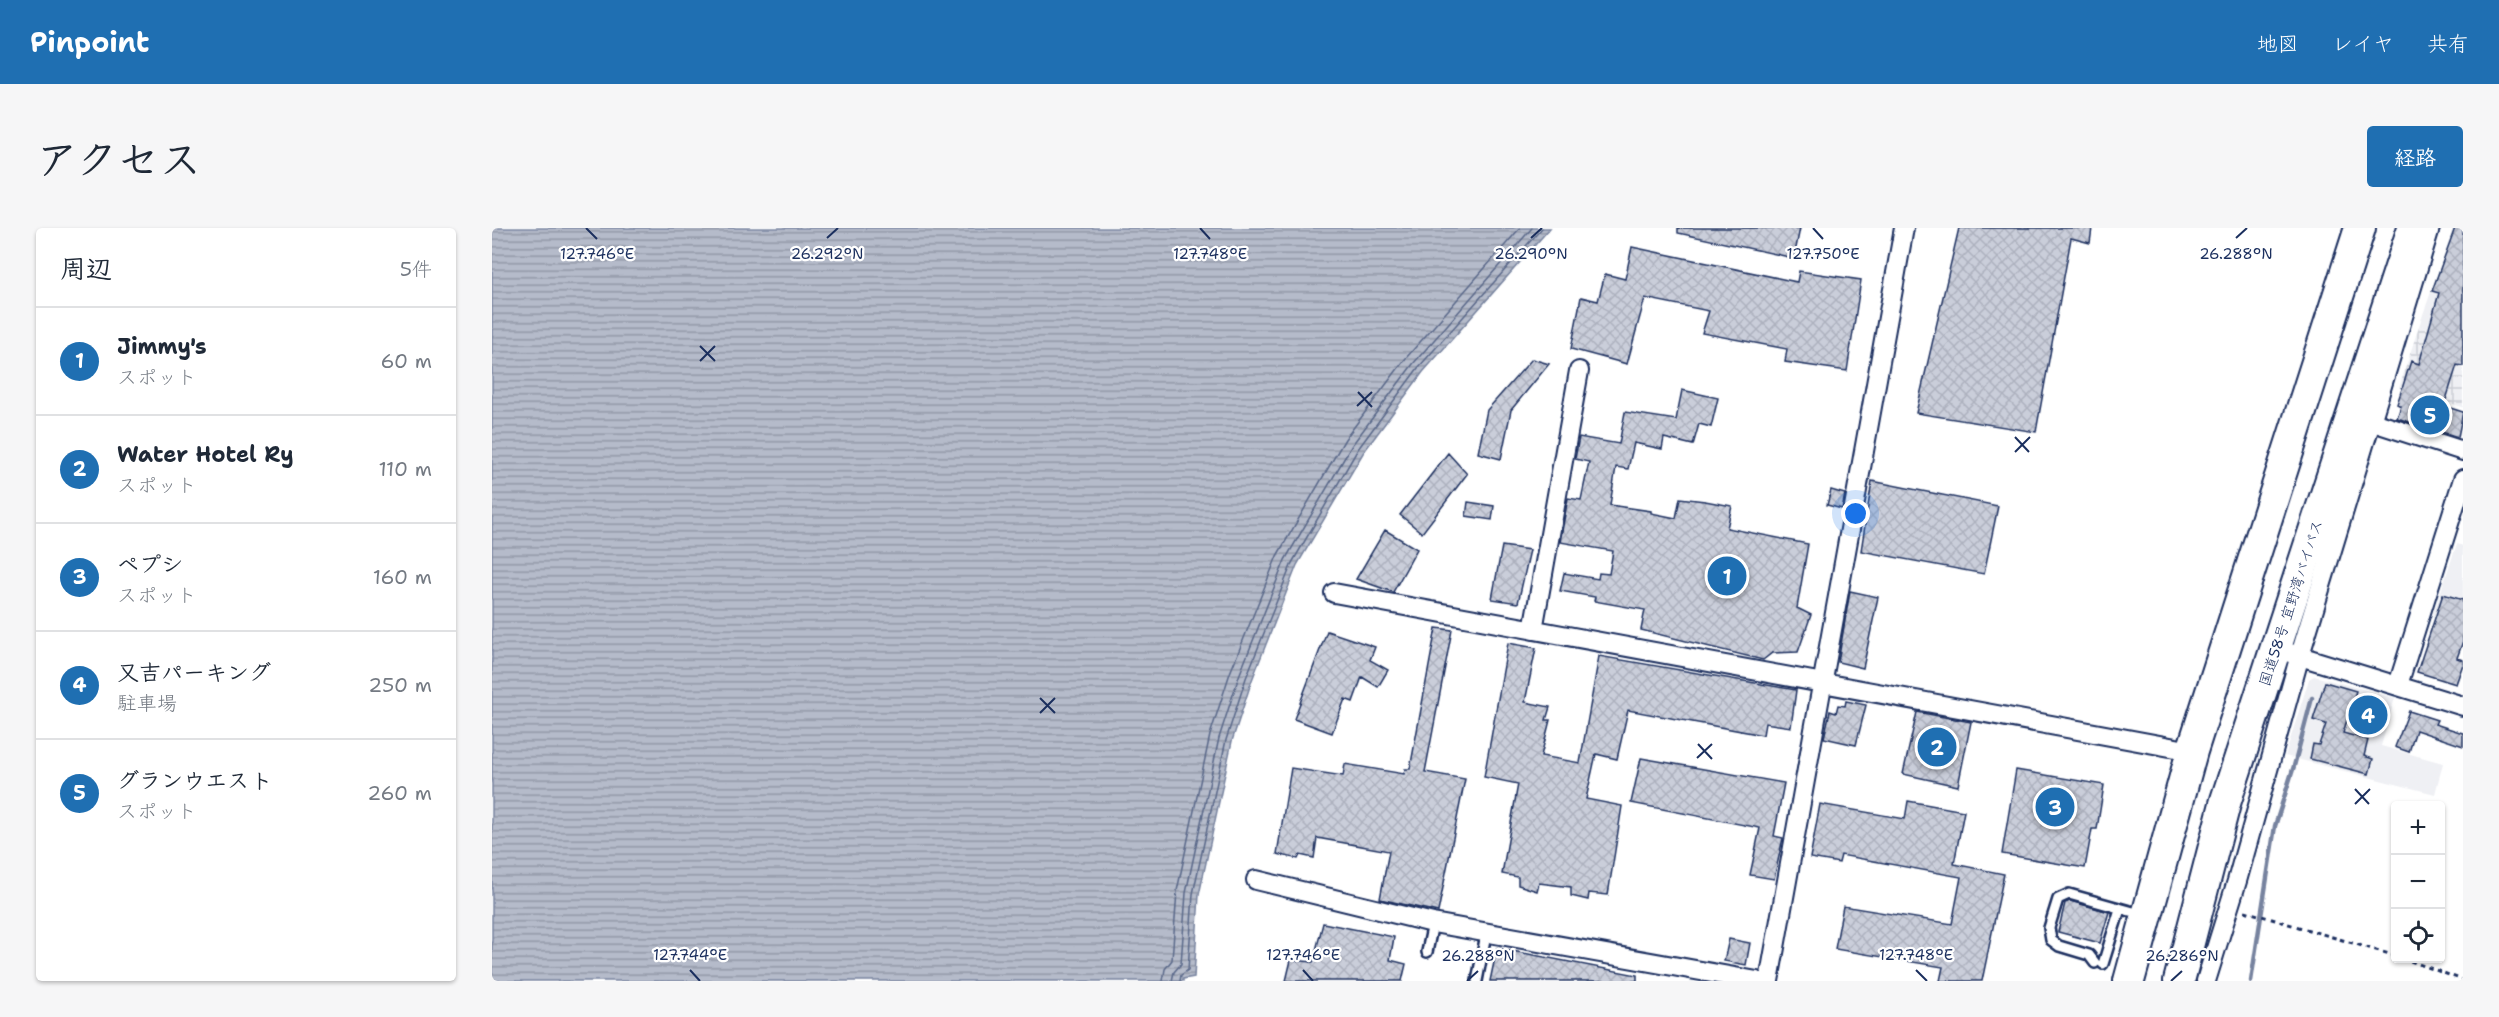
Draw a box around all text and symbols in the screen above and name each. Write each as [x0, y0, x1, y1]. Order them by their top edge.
text: Pinpoint [30, 23, 149, 61]
text: 地図 [2257, 30, 2299, 58]
text: レイヤ [2332, 30, 2394, 58]
text: 共有 [2427, 30, 2469, 58]
button: 経路 [2367, 126, 2463, 187]
text: アクセス [36, 131, 201, 187]
text: 127.746°E [560, 244, 634, 264]
text: 26.292°N [791, 244, 863, 264]
text: 127.748°E [1173, 244, 1247, 264]
text: 26.290°N [1494, 244, 1568, 264]
text: 127.750°E [1786, 244, 1860, 264]
text: 26.288°N [2199, 244, 2273, 264]
text: 周辺 [60, 251, 112, 286]
text: 5件 [400, 256, 432, 282]
text: Jimmy's [117, 332, 207, 361]
text: 1 [75, 348, 84, 374]
text: 60 m [380, 348, 432, 374]
text: スポット [117, 364, 197, 390]
pin: 5 [2410, 392, 2450, 438]
text: Water Hotel Ry [117, 440, 294, 469]
text: 2 [73, 456, 87, 482]
text: 110 m [378, 456, 432, 482]
text: スポット [117, 472, 197, 498]
your location [1841, 499, 1870, 528]
street label: 国道58号 宜野湾バイパス [2255, 517, 2327, 689]
text: ペプシ [117, 550, 183, 579]
pin: 1 [1708, 554, 1746, 598]
text: 3 [73, 564, 87, 590]
text: 160 m [373, 564, 432, 590]
text: スポット [117, 582, 197, 608]
text: 又吉パーキング [117, 658, 271, 687]
text: 4 [73, 672, 87, 698]
text: 250 m [368, 672, 432, 698]
text: 駐車場 [117, 690, 177, 716]
pin: 4 [2348, 692, 2388, 738]
pin: 2 [1918, 724, 1956, 770]
text: グランウエスト [117, 766, 273, 795]
text: 5 [73, 780, 86, 806]
text: 260 m [367, 780, 432, 806]
pin: 3 [2036, 784, 2074, 830]
text: スポット [117, 798, 197, 824]
map controls [2391, 801, 2445, 963]
button: + [2391, 801, 2445, 855]
button: − [2391, 855, 2445, 909]
button: locate [2391, 909, 2445, 963]
text: 127.744°E [653, 945, 727, 965]
text: 127.746°E [1266, 945, 1340, 965]
text: 127.748°E [1879, 945, 1953, 965]
text: 26.288°N [1441, 946, 1515, 966]
text: 26.286°N [2145, 946, 2219, 966]

